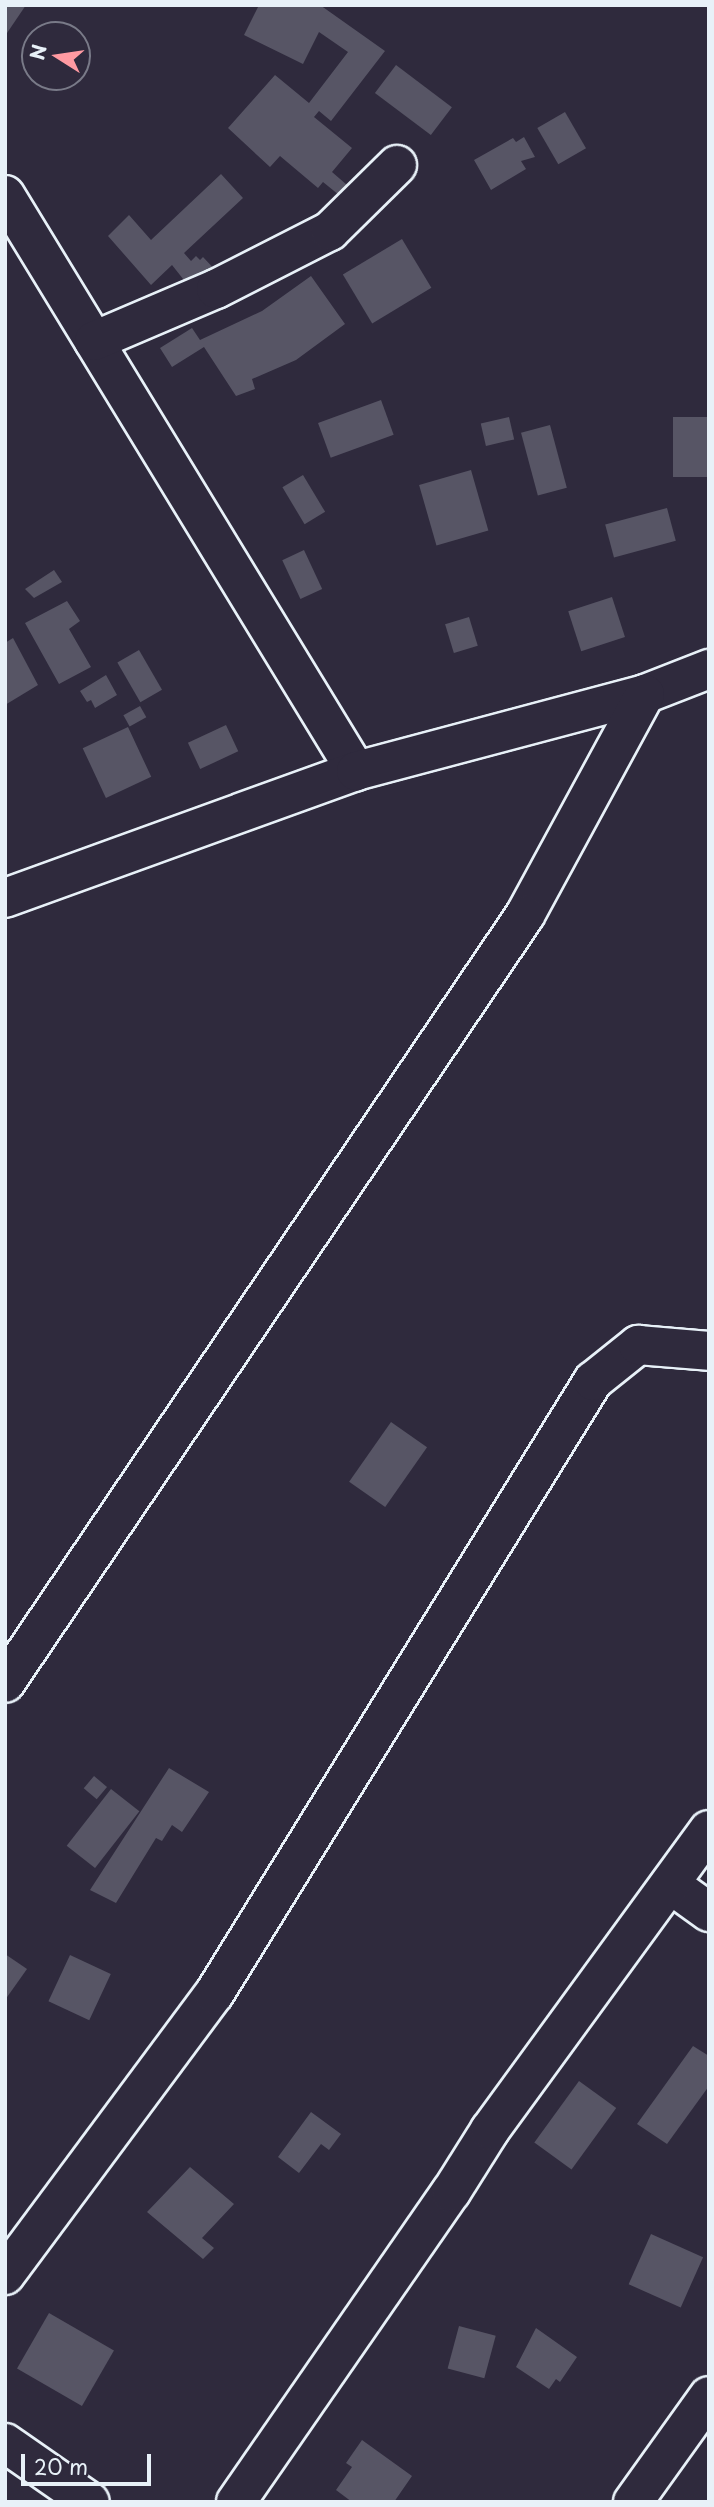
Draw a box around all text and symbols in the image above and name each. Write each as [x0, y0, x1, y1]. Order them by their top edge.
north arrow [21, 21, 91, 91]
text: N [22, 42, 53, 62]
scale bar [24, 2440, 154, 2484]
text: 20 m [34, 2450, 88, 2482]

